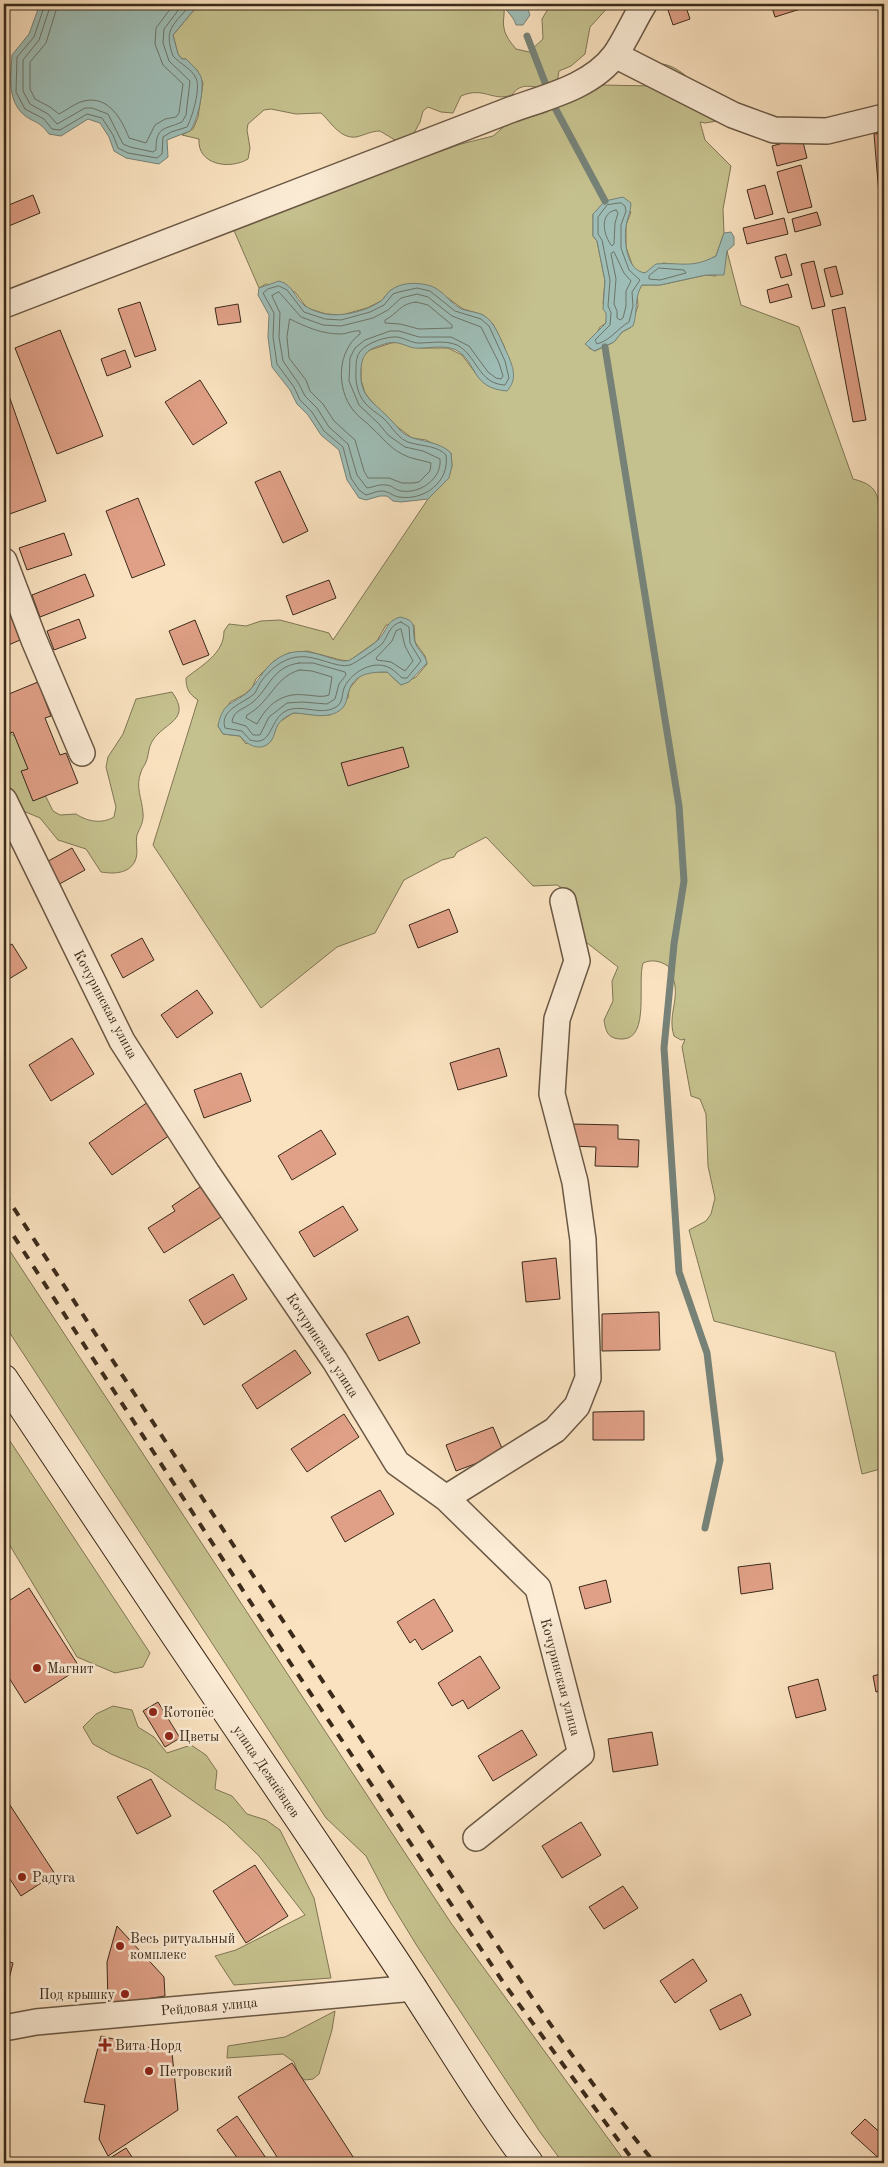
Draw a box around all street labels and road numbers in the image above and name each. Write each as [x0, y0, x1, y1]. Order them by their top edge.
street label: Кочуринская улица [71, 948, 140, 1061]
street label: Кочуринская улица [283, 1291, 361, 1400]
street label: Кочуринская улица [538, 1617, 582, 1738]
street label: улица Дежнёвцев [230, 1723, 302, 1821]
street label: Рейдовая улица [160, 1996, 258, 2018]

